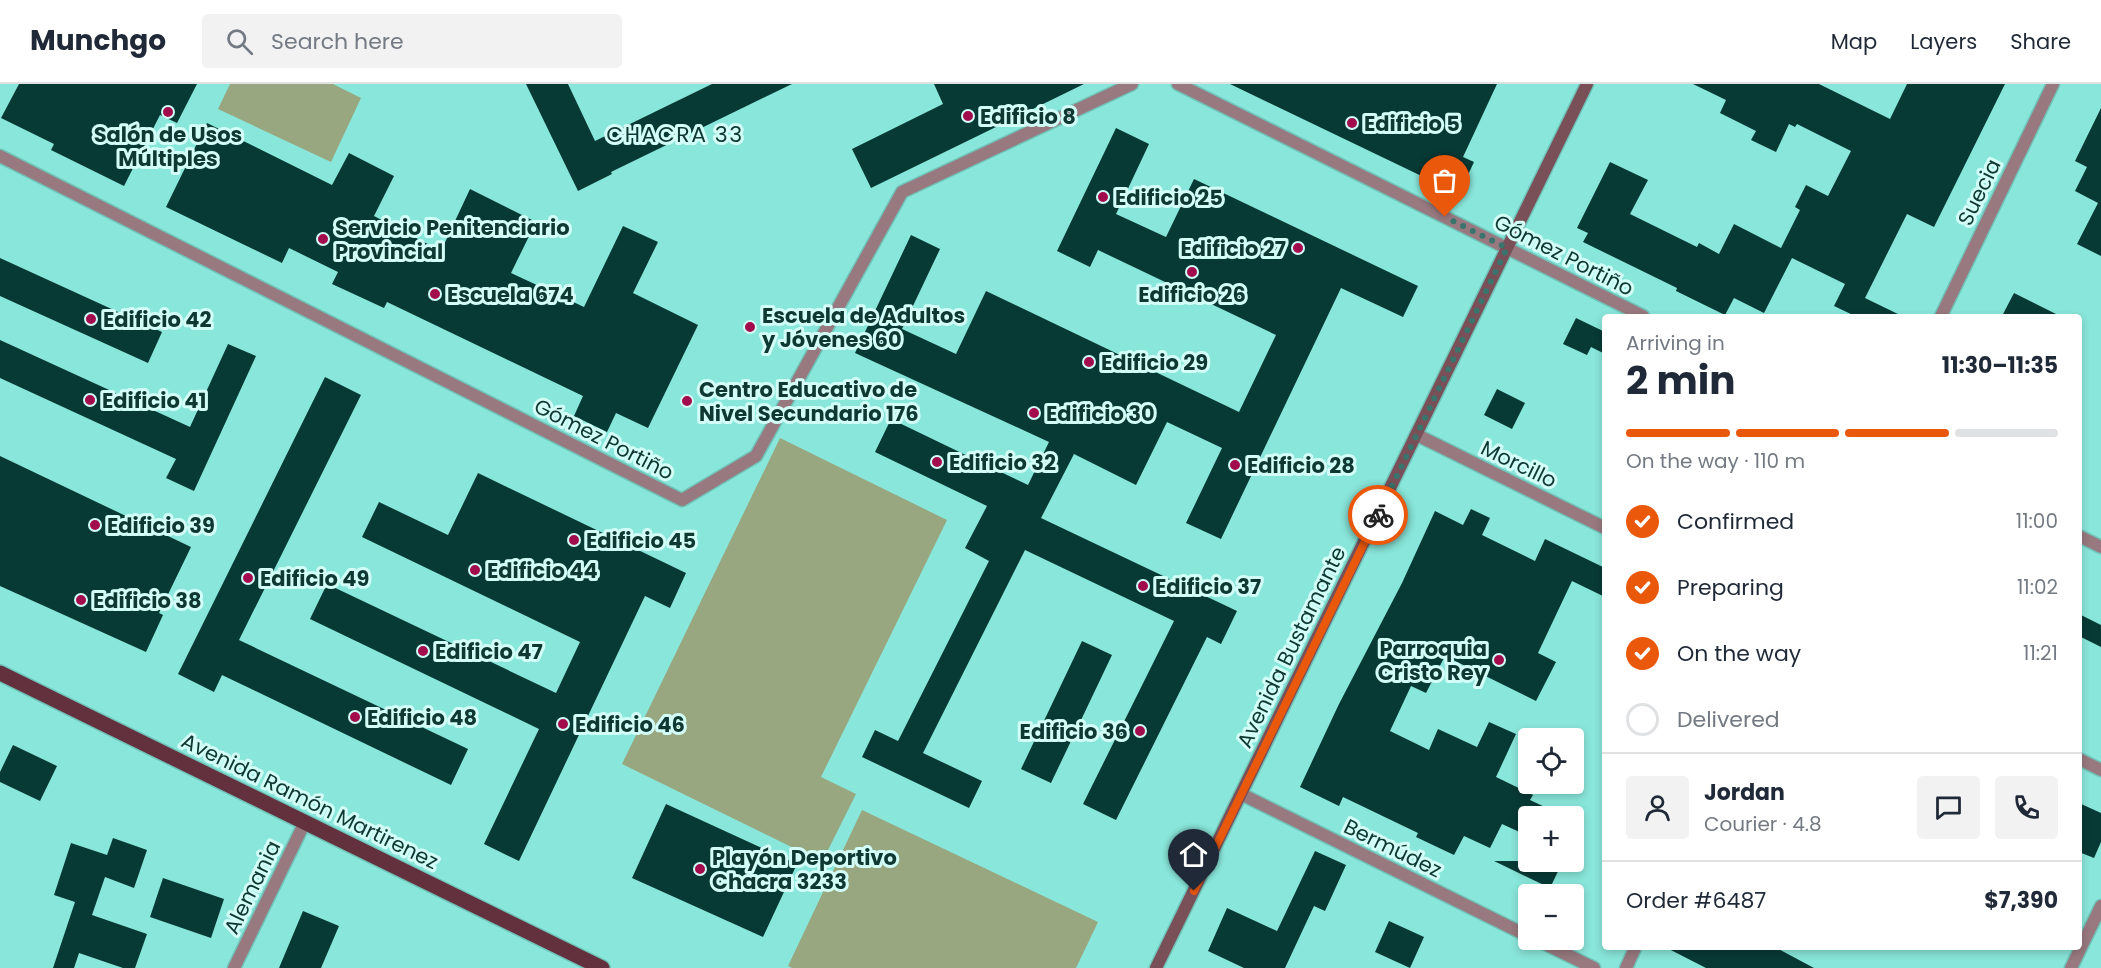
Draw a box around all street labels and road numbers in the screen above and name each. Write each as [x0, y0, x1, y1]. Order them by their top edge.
street label: Suecia [1950, 154, 2008, 230]
street label: Gómez Portiño [1489, 207, 1639, 303]
street label: Gómez Portiño [529, 391, 679, 487]
street label: Morcillo [1476, 433, 1562, 495]
street label: Avenida Bustamante [1230, 542, 1352, 752]
street label: Avenida Ramón Martirenez [177, 726, 443, 876]
street label: Bermúdez [1339, 812, 1447, 884]
street label: Alemania [217, 835, 287, 939]

